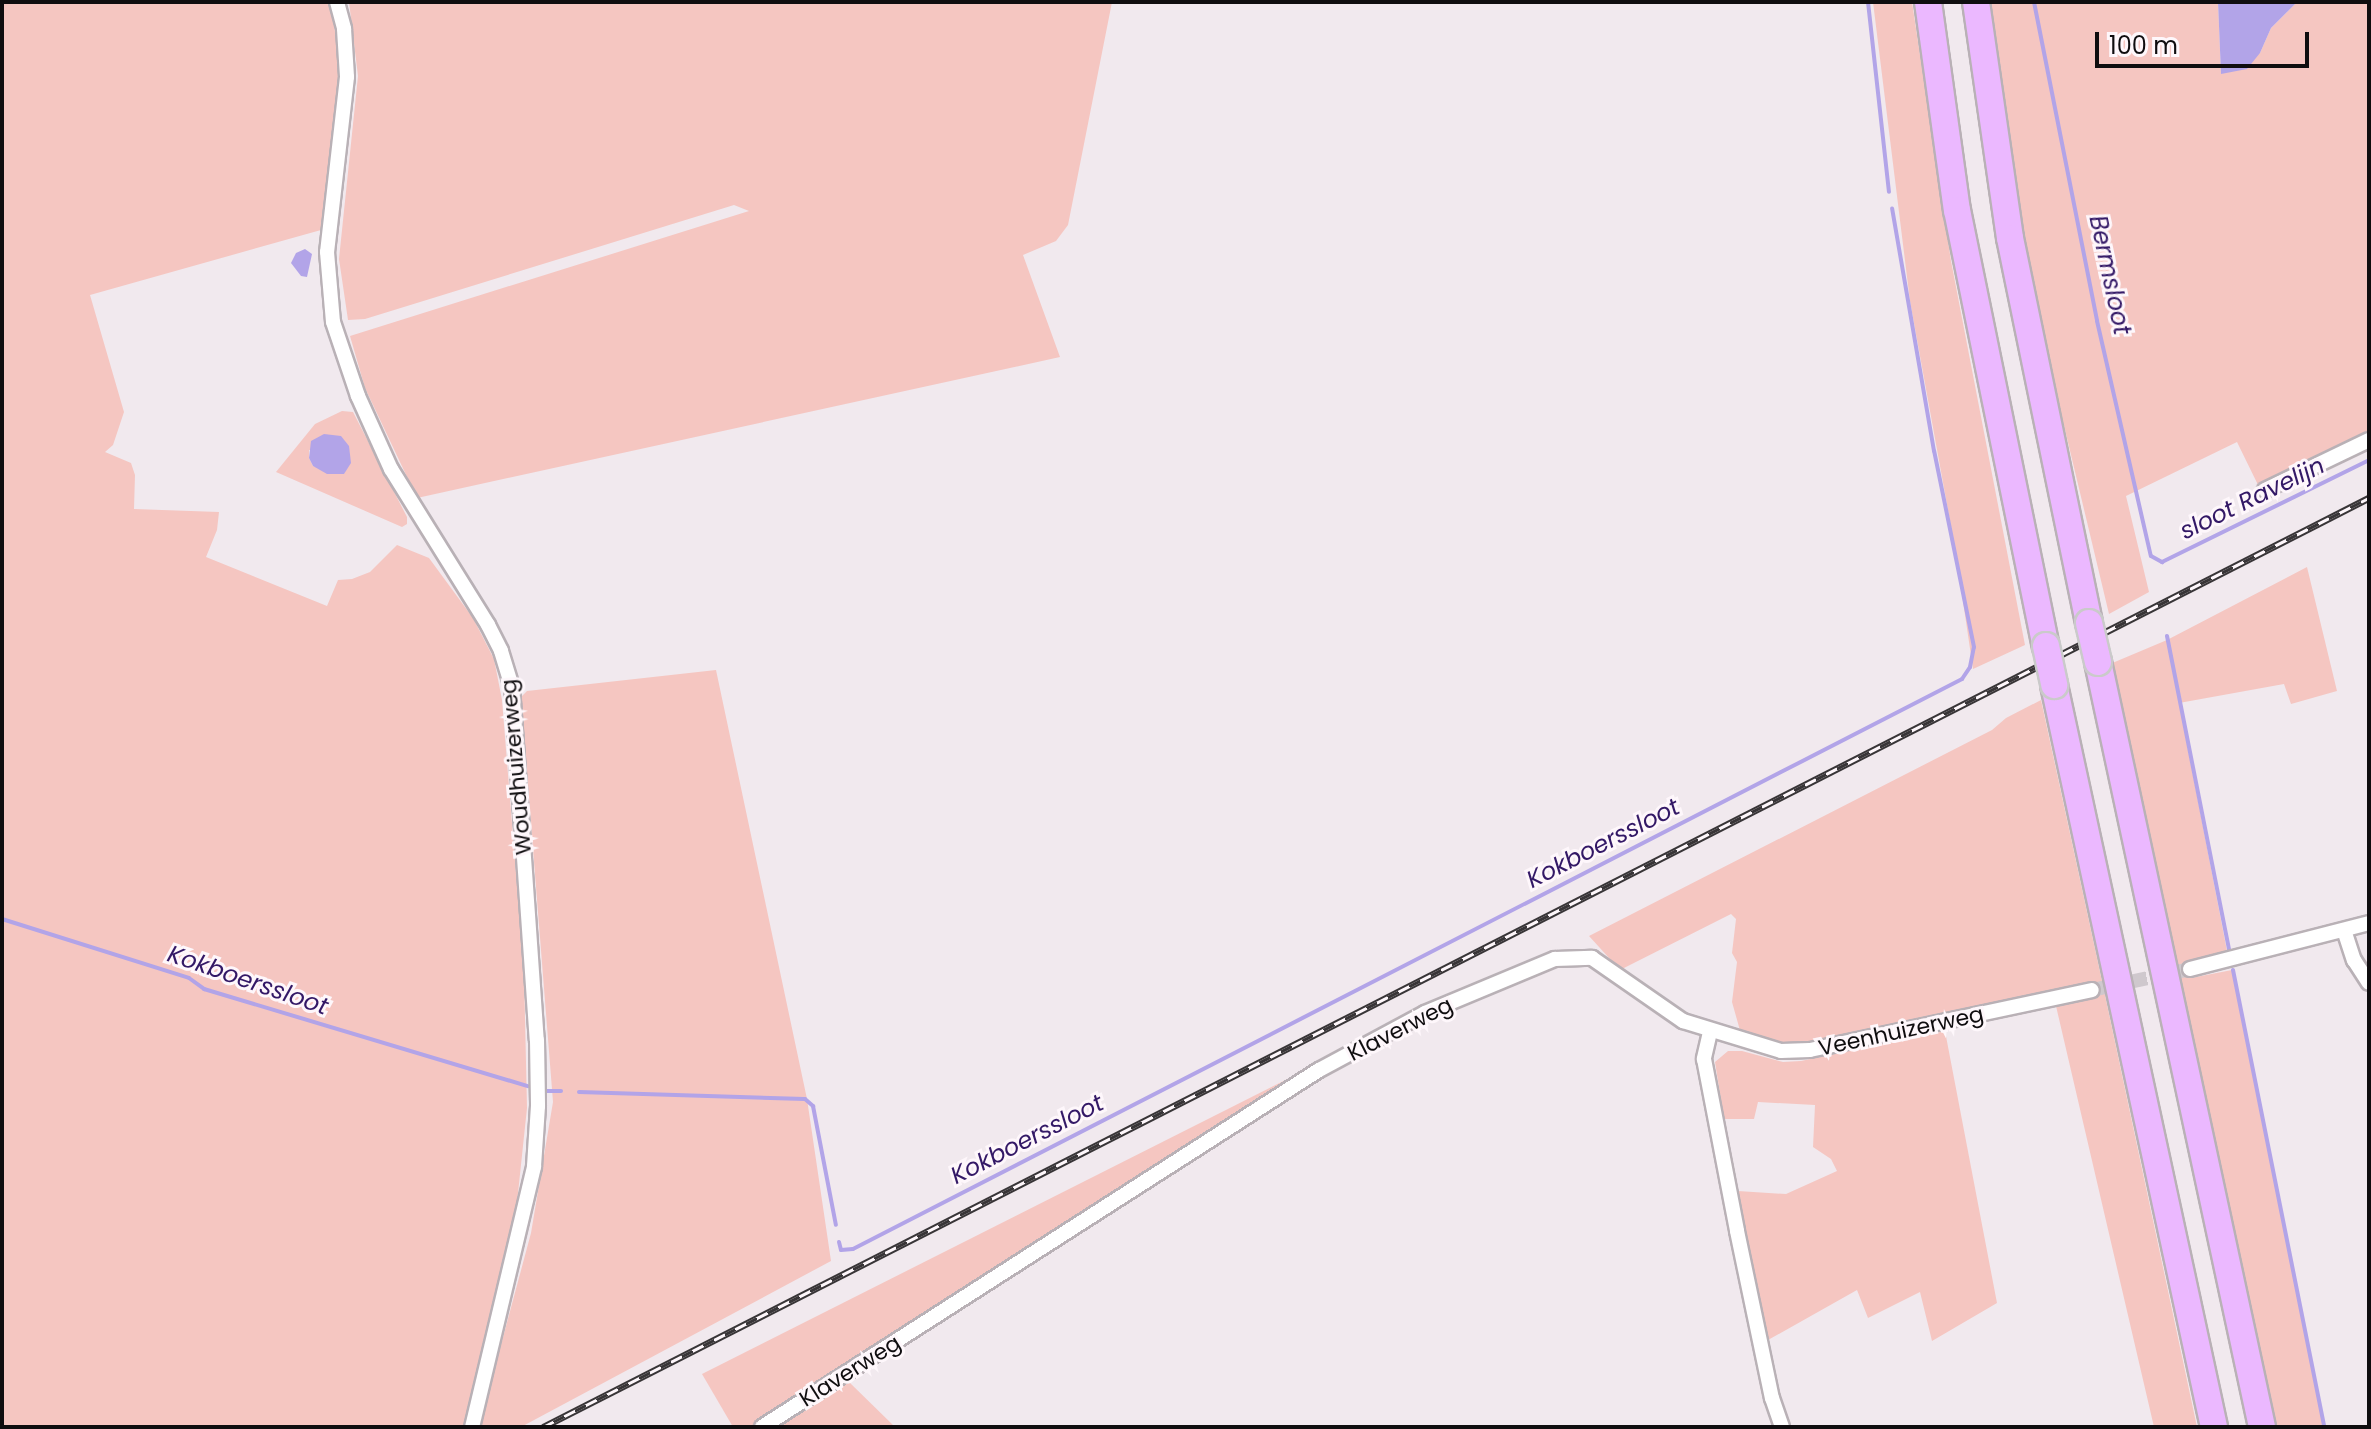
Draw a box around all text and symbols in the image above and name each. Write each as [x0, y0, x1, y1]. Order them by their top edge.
scale bar [2099, 16, 2313, 66]
text: 100 m [2109, 29, 2178, 62]
water label: Bermsloot [2083, 213, 2137, 337]
water label: sloot Ravelijn [2175, 451, 2329, 545]
street label: Woudhuizerweg [495, 678, 537, 856]
water label: Kokboerssloot [1522, 792, 1684, 894]
water label: Kokboerssloot [164, 939, 332, 1021]
street label: Klaverweg [1343, 991, 1457, 1067]
street label: Veenhuizerweg [1816, 1001, 1986, 1061]
water label: Kokboerssloot [946, 1088, 1108, 1190]
street label: Klaverweg [795, 1330, 905, 1412]

